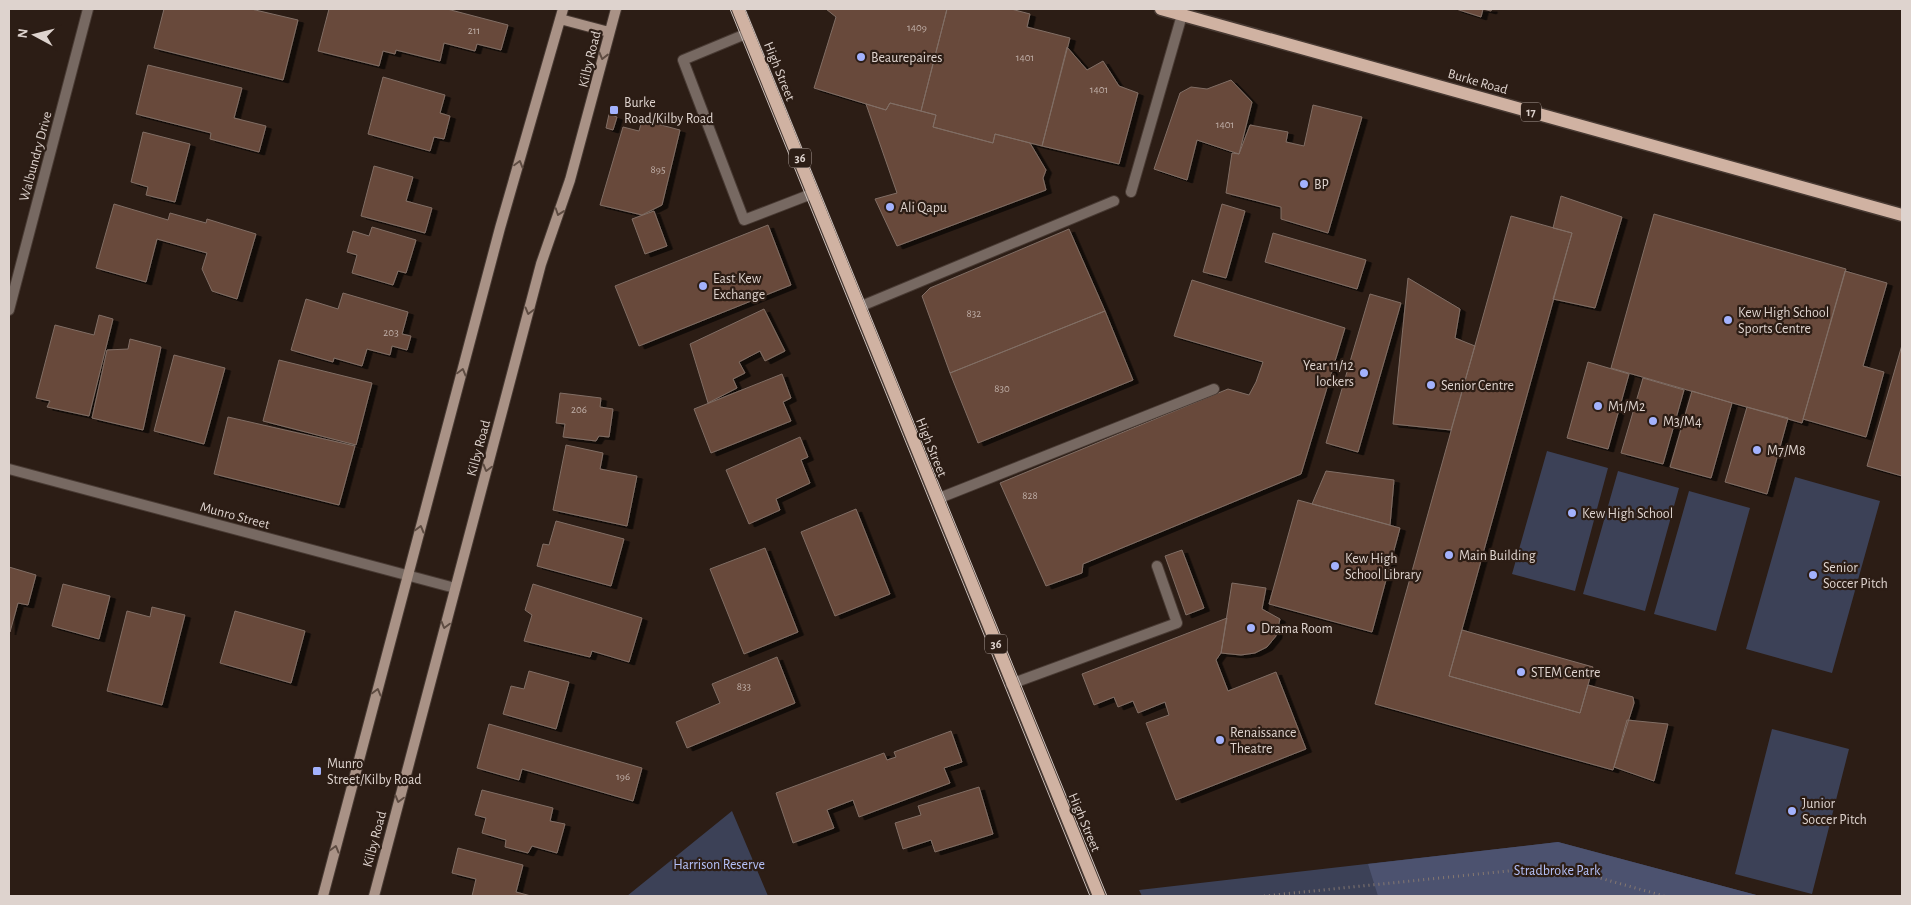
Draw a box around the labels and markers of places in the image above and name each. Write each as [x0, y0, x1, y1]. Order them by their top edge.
marker: Beaurepaires [855, 51, 867, 63]
place label: Beaurepaires [871, 51, 942, 65]
place label: Burke Road/Kilby Road [624, 96, 714, 126]
marker: Burke Road/Kilby Road [608, 104, 620, 116]
marker: BP [1298, 178, 1310, 190]
place label: BP [1314, 178, 1329, 192]
marker: Ali Qapu [884, 201, 896, 213]
place label: Ali Qapu [900, 201, 947, 215]
place label: East Kew Exchange [713, 272, 765, 302]
marker: East Kew Exchange [697, 280, 709, 292]
place label: Kew High School Sports Centre [1738, 306, 1829, 336]
marker: Kew High School Sports Centre [1722, 314, 1734, 326]
place label: Year 11/12 lockers [1303, 359, 1354, 389]
marker: Year 11/12 lockers [1358, 367, 1370, 379]
marker: Senior Centre [1425, 379, 1437, 391]
place label: Senior Centre [1441, 379, 1514, 393]
marker: M1/M2 [1592, 400, 1604, 412]
place label: M1/M2 [1608, 400, 1645, 414]
marker: M3/M4 [1647, 415, 1659, 427]
place label: M3/M4 [1663, 415, 1702, 429]
marker: M7/M8 [1751, 444, 1763, 456]
place label: M7/M8 [1767, 444, 1806, 458]
marker: Kew High School [1566, 507, 1578, 519]
place label: Kew High School [1582, 507, 1673, 521]
marker: Main Building [1443, 549, 1455, 561]
place label: Main Building [1459, 549, 1536, 563]
place label: Kew High School Library [1345, 552, 1421, 582]
marker: Kew High School Library [1329, 560, 1341, 572]
place label: Senior Soccer Pitch [1823, 561, 1888, 591]
marker: Senior Soccer Pitch [1807, 569, 1819, 581]
marker: Drama Room [1245, 622, 1257, 634]
place label: Drama Room [1261, 622, 1333, 636]
marker: STEM Centre [1515, 666, 1527, 678]
place label: STEM Centre [1531, 666, 1600, 680]
place label: Renaissance Theatre [1230, 726, 1297, 756]
marker: Renaissance Theatre [1214, 734, 1226, 746]
place label: Munro Street/Kilby Road [327, 757, 422, 787]
marker: Munro Street/Kilby Road [311, 765, 323, 777]
place label: Junior Soccer Pitch [1802, 797, 1867, 827]
marker: Junior Soccer Pitch [1786, 805, 1798, 817]

